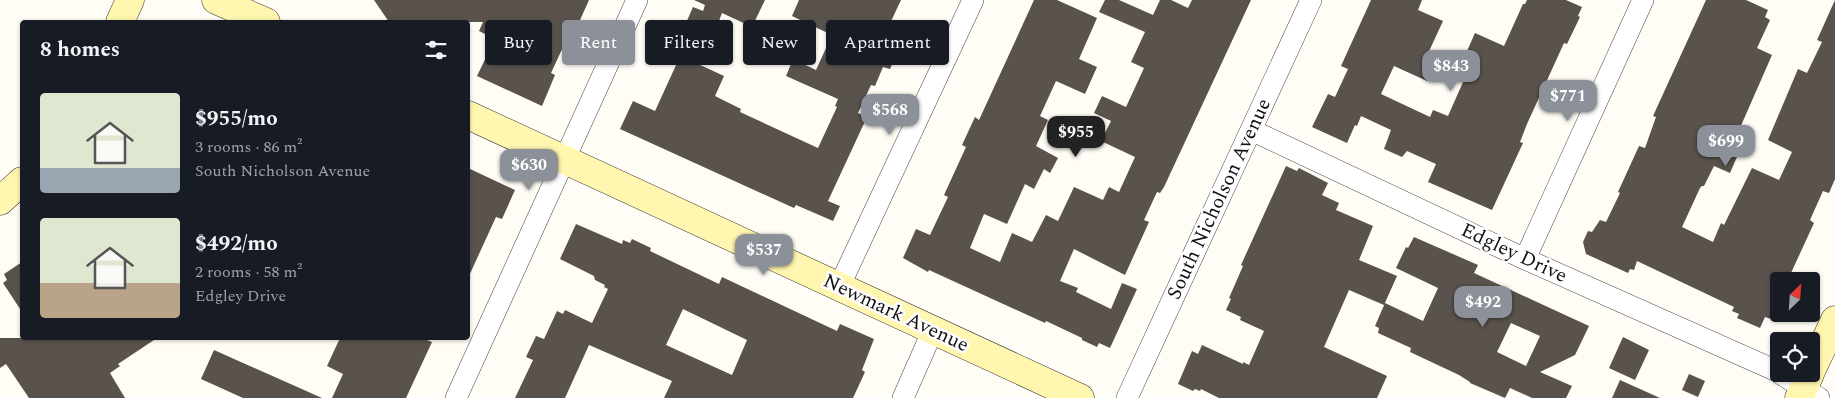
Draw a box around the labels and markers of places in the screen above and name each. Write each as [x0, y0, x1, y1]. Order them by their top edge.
pin: $843 [1421, 49, 1481, 92]
pin: $771 [1538, 80, 1598, 122]
pin: $568 [860, 94, 920, 136]
pin: $955 [1046, 116, 1106, 158]
pin: $699 [1696, 124, 1756, 167]
pin: $630 [499, 148, 559, 191]
pin: $537 [734, 234, 794, 276]
pin: $492 [1453, 286, 1513, 328]

